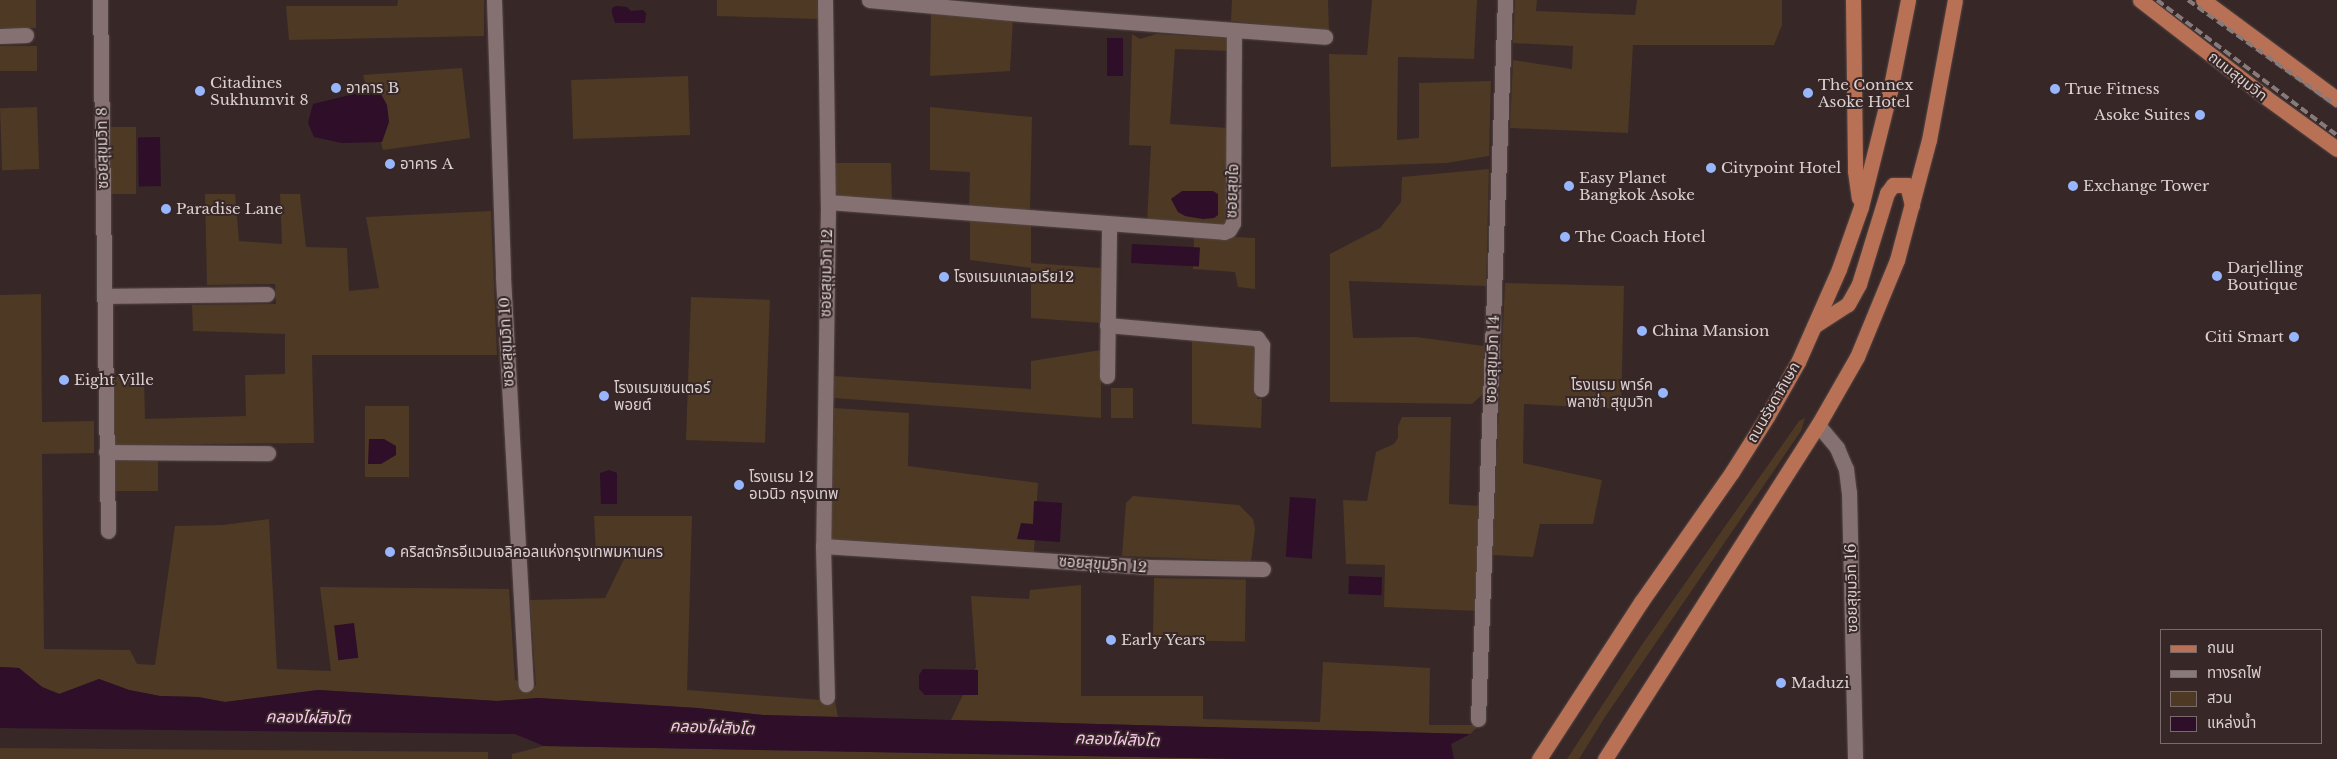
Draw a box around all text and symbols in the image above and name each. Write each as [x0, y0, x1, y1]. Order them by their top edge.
street label: ถนนสุขุมวิท [2205, 47, 2271, 105]
place label: Citadines Sukhumvit 8 [210, 73, 308, 108]
place label: The Connex Asoke Hotel [1818, 75, 1913, 110]
place label: อาคาร B [346, 79, 399, 97]
place label: True Fitness [2065, 80, 2159, 98]
marker: อาคาร B [330, 82, 342, 94]
marker: True Fitness [2049, 83, 2061, 95]
marker: Citadines Sukhumvit 8 [194, 85, 206, 97]
marker: The Connex Asoke Hotel [1802, 87, 1814, 99]
place label: Asoke Suites [2094, 106, 2190, 124]
street label: ซอยสุขุมวิท 8 [92, 107, 112, 189]
marker: Asoke Suites [2194, 109, 2206, 121]
place label: อาคาร A [400, 155, 453, 173]
marker: อาคาร A [384, 158, 396, 170]
place label: Citypoint Hotel [1721, 159, 1841, 177]
marker: Citypoint Hotel [1705, 162, 1717, 174]
street label: ซอยสุขใจ [1222, 163, 1242, 219]
place label: Easy Planet Bangkok Asoke [1579, 168, 1696, 203]
place label: Exchange Tower [2083, 177, 2210, 195]
marker: Easy Planet Bangkok Asoke [1563, 180, 1575, 192]
marker: Exchange Tower [2067, 180, 2079, 192]
place label: Paradise Lane [176, 200, 283, 218]
marker: Paradise Lane [160, 203, 172, 215]
place label: The Coach Hotel [1575, 228, 1705, 246]
street label: ซอยสุขุมวิท 12 [816, 229, 836, 317]
marker: The Coach Hotel [1559, 231, 1571, 243]
place label: Darjelling Boutique [2227, 258, 2303, 293]
place label: โรงแรมแกเลอเรีย12 [954, 268, 1074, 286]
marker: Darjelling Boutique [2211, 270, 2223, 282]
marker: โรงแรมแกเลอเรีย12 [938, 271, 950, 283]
street label: ซอยสุขุมวิท 10 [495, 297, 517, 387]
street label: ซอยสุขุมวิท 14 [1481, 315, 1503, 403]
place label: China Mansion [1652, 322, 1769, 340]
marker: China Mansion [1636, 325, 1648, 337]
place label: Citi Smart [2205, 328, 2284, 346]
marker: Citi Smart [2288, 331, 2300, 343]
street label: ถนนรัชดาภิเษก [1743, 358, 1803, 446]
place label: Eight Ville [74, 371, 154, 389]
marker: Eight Ville [58, 374, 70, 386]
place label: โรงแรม พาร์ค พลาซ่า สุขุมวิท [1567, 375, 1653, 410]
place label: โรงแรมเซนเตอร์ พอยต์ [614, 378, 710, 413]
marker: โรงแรม พาร์ค พลาซ่า สุขุมวิท [1657, 387, 1669, 399]
marker: โรงแรมเซนเตอร์ พอยต์ [598, 390, 610, 402]
place label: โรงแรม 12 อเวนิว กรุงเทพ [749, 467, 839, 502]
marker: โรงแรม 12 อเวนิว กรุงเทพ [733, 479, 745, 491]
place label: คริสตจักรอีแวนเจลิคอลแห่งกรุงเทพมหานคร [400, 543, 663, 561]
street label: ซอยสุขุมวิท 16 [1841, 543, 1861, 633]
marker: คริสตจักรอีแวนเจลิคอลแห่งกรุงเทพมหานคร [384, 546, 396, 558]
street label: ซอยสุขุมวิท 12 [1058, 552, 1148, 576]
legend [2160, 629, 2322, 744]
place label: Early Years [1121, 631, 1206, 649]
marker: Early Years [1105, 634, 1117, 646]
text: ถนน [2207, 638, 2234, 657]
text: ทางรถไฟ [2207, 663, 2261, 682]
place label: Maduzi [1791, 674, 1849, 692]
marker: Maduzi [1775, 677, 1787, 689]
text: สวน [2207, 688, 2232, 707]
water label: คลองไผ่สิงโต [266, 707, 350, 727]
text: แหล่งน้ำ [2207, 713, 2256, 732]
water label: คลองไผ่สิงโต [669, 716, 755, 738]
water label: คลองไผ่สิงโต [1074, 728, 1160, 750]

